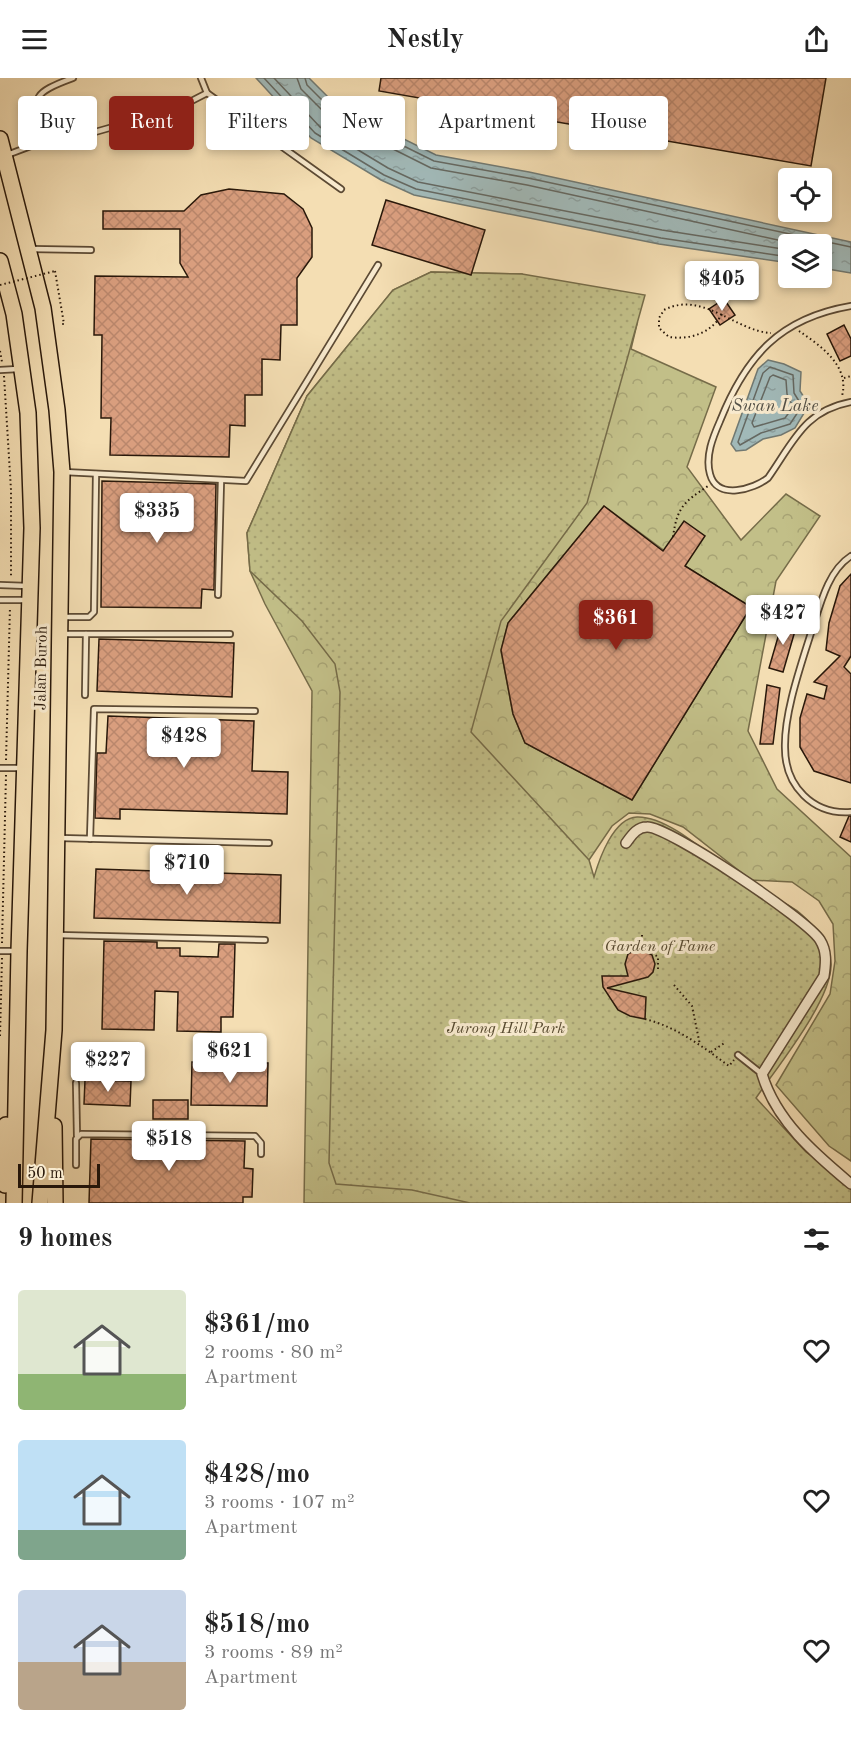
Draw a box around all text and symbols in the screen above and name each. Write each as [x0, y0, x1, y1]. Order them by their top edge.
icon: menu [18, 23, 51, 56]
icon: share [800, 23, 833, 56]
text: Nestly [387, 26, 464, 53]
chip: Buy [18, 96, 97, 150]
chip: Rent [109, 96, 194, 150]
chip: Filters [206, 96, 309, 150]
chip: New [321, 96, 405, 150]
chip: Apartment [417, 96, 557, 150]
chip: House [569, 96, 668, 150]
map controls [778, 168, 832, 288]
button: locate [778, 168, 832, 222]
button: layers [778, 234, 832, 288]
pin: $405 [686, 261, 758, 312]
text: $405 [699, 270, 745, 290]
water label: Swan Lake [731, 397, 819, 415]
pin: $335 [121, 493, 193, 544]
text: $335 [134, 502, 180, 522]
pin: $427 [747, 595, 819, 646]
pin: $361 [580, 600, 652, 651]
text: $427 [760, 604, 806, 624]
text: $361 [593, 609, 639, 629]
street label: Jalan Buroh [33, 625, 51, 710]
pin: $428 [148, 718, 220, 769]
text: $428 [161, 727, 207, 747]
pin: $710 [151, 845, 223, 896]
text: $710 [164, 854, 210, 874]
park label: Garden of Fame [605, 939, 716, 955]
park label: Jurong Hill Park [447, 1021, 565, 1037]
pin: $621 [194, 1033, 266, 1084]
pin: $227 [72, 1042, 144, 1093]
text: $621 [207, 1042, 253, 1062]
text: $227 [85, 1051, 131, 1071]
pin: $518 [133, 1121, 205, 1172]
text: $518 [146, 1130, 192, 1150]
scale bar [18, 1161, 100, 1188]
text: 50 m [27, 1166, 63, 1182]
icon: filters [800, 1223, 833, 1256]
text: 9 homes [18, 1226, 112, 1252]
text: $361/mo [204, 1312, 310, 1338]
icon: home [66, 1314, 138, 1386]
icon: heart [800, 1334, 833, 1367]
text: 2 rooms · 80 m² [204, 1343, 343, 1363]
text: Apartment [204, 1368, 298, 1388]
text: $428/mo [204, 1462, 310, 1488]
icon: home [66, 1464, 138, 1536]
icon: heart [800, 1484, 833, 1517]
text: 3 rooms · 107 m² [204, 1493, 354, 1513]
text: Apartment [204, 1518, 298, 1538]
text: $518/mo [204, 1612, 310, 1638]
icon: home [66, 1614, 138, 1686]
icon: heart [800, 1634, 833, 1667]
text: 3 rooms · 89 m² [204, 1643, 343, 1663]
text: Apartment [204, 1668, 298, 1688]

